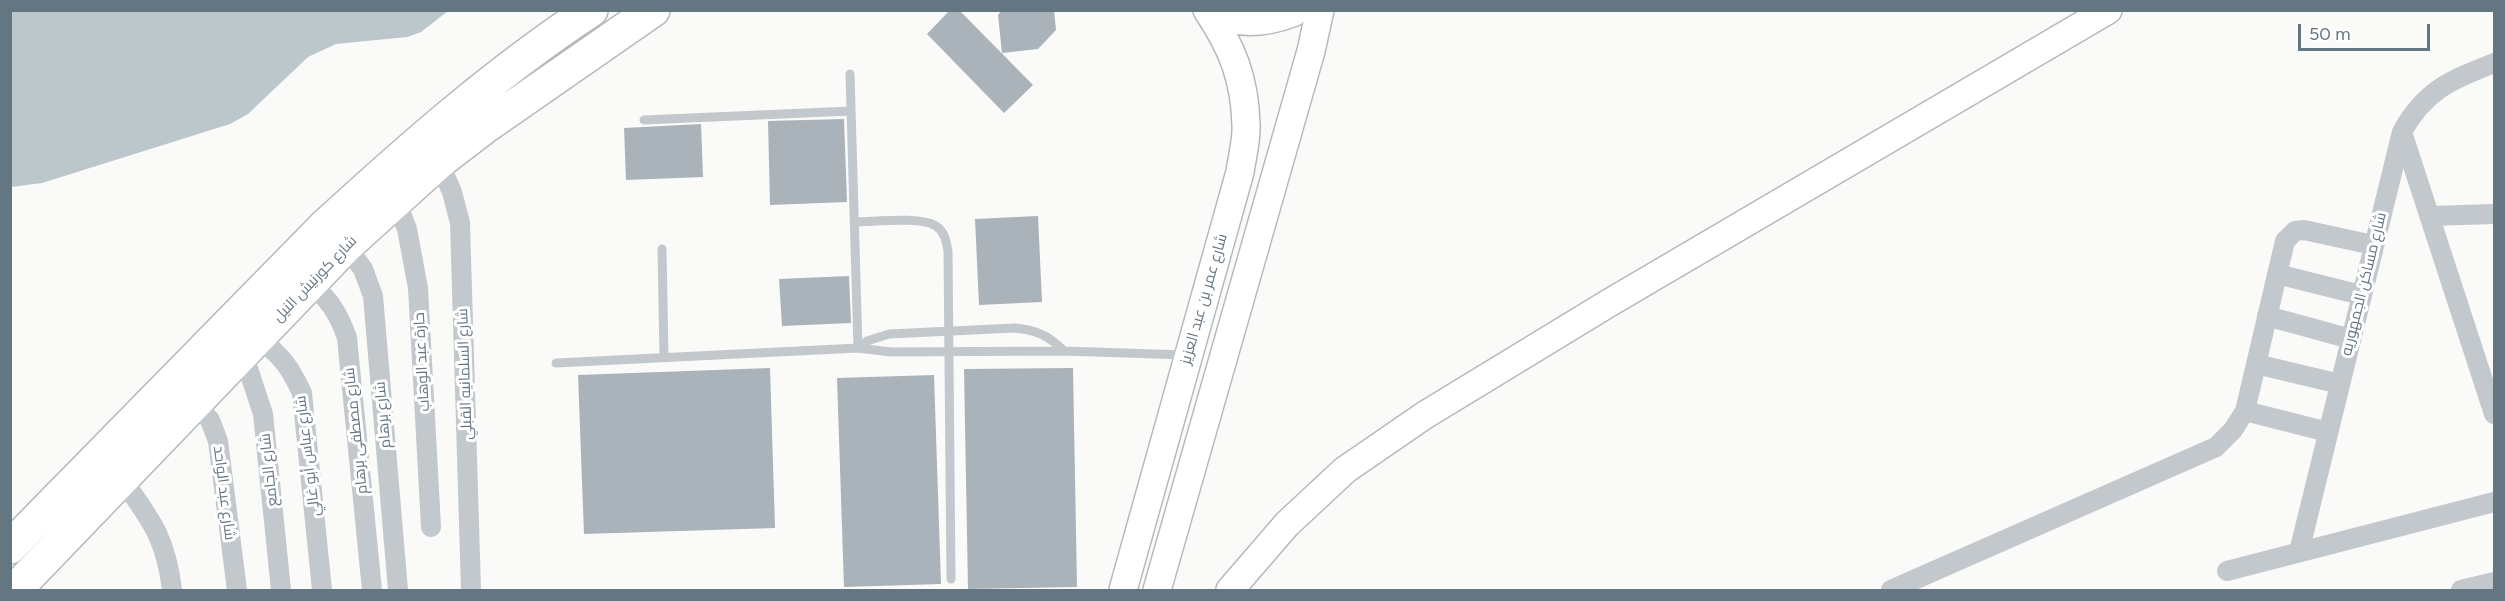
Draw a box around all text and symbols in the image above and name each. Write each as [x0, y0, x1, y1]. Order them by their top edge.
scale bar [2301, 12, 2433, 50]
text: 50 m [2309, 23, 2351, 45]
street label: شارع مساكن الجمهوريه [2337, 211, 2391, 357]
street label: شارع كورنيش النيل [269, 232, 361, 326]
street label: شارع عمر بن عبد العزيز [1177, 232, 1231, 366]
street label: شارع السلمانيه القبلي [454, 308, 476, 440]
street label: حارة عبد الوهاب [410, 312, 434, 412]
street label: شارع مصطفى برهام [340, 367, 372, 495]
street label: شارع برهام [371, 381, 395, 449]
street label: شارع عباس أبو غالي [292, 395, 324, 517]
street label: شارع الجامع [256, 433, 282, 507]
street label: شارع عبد الواحد [209, 445, 239, 541]

